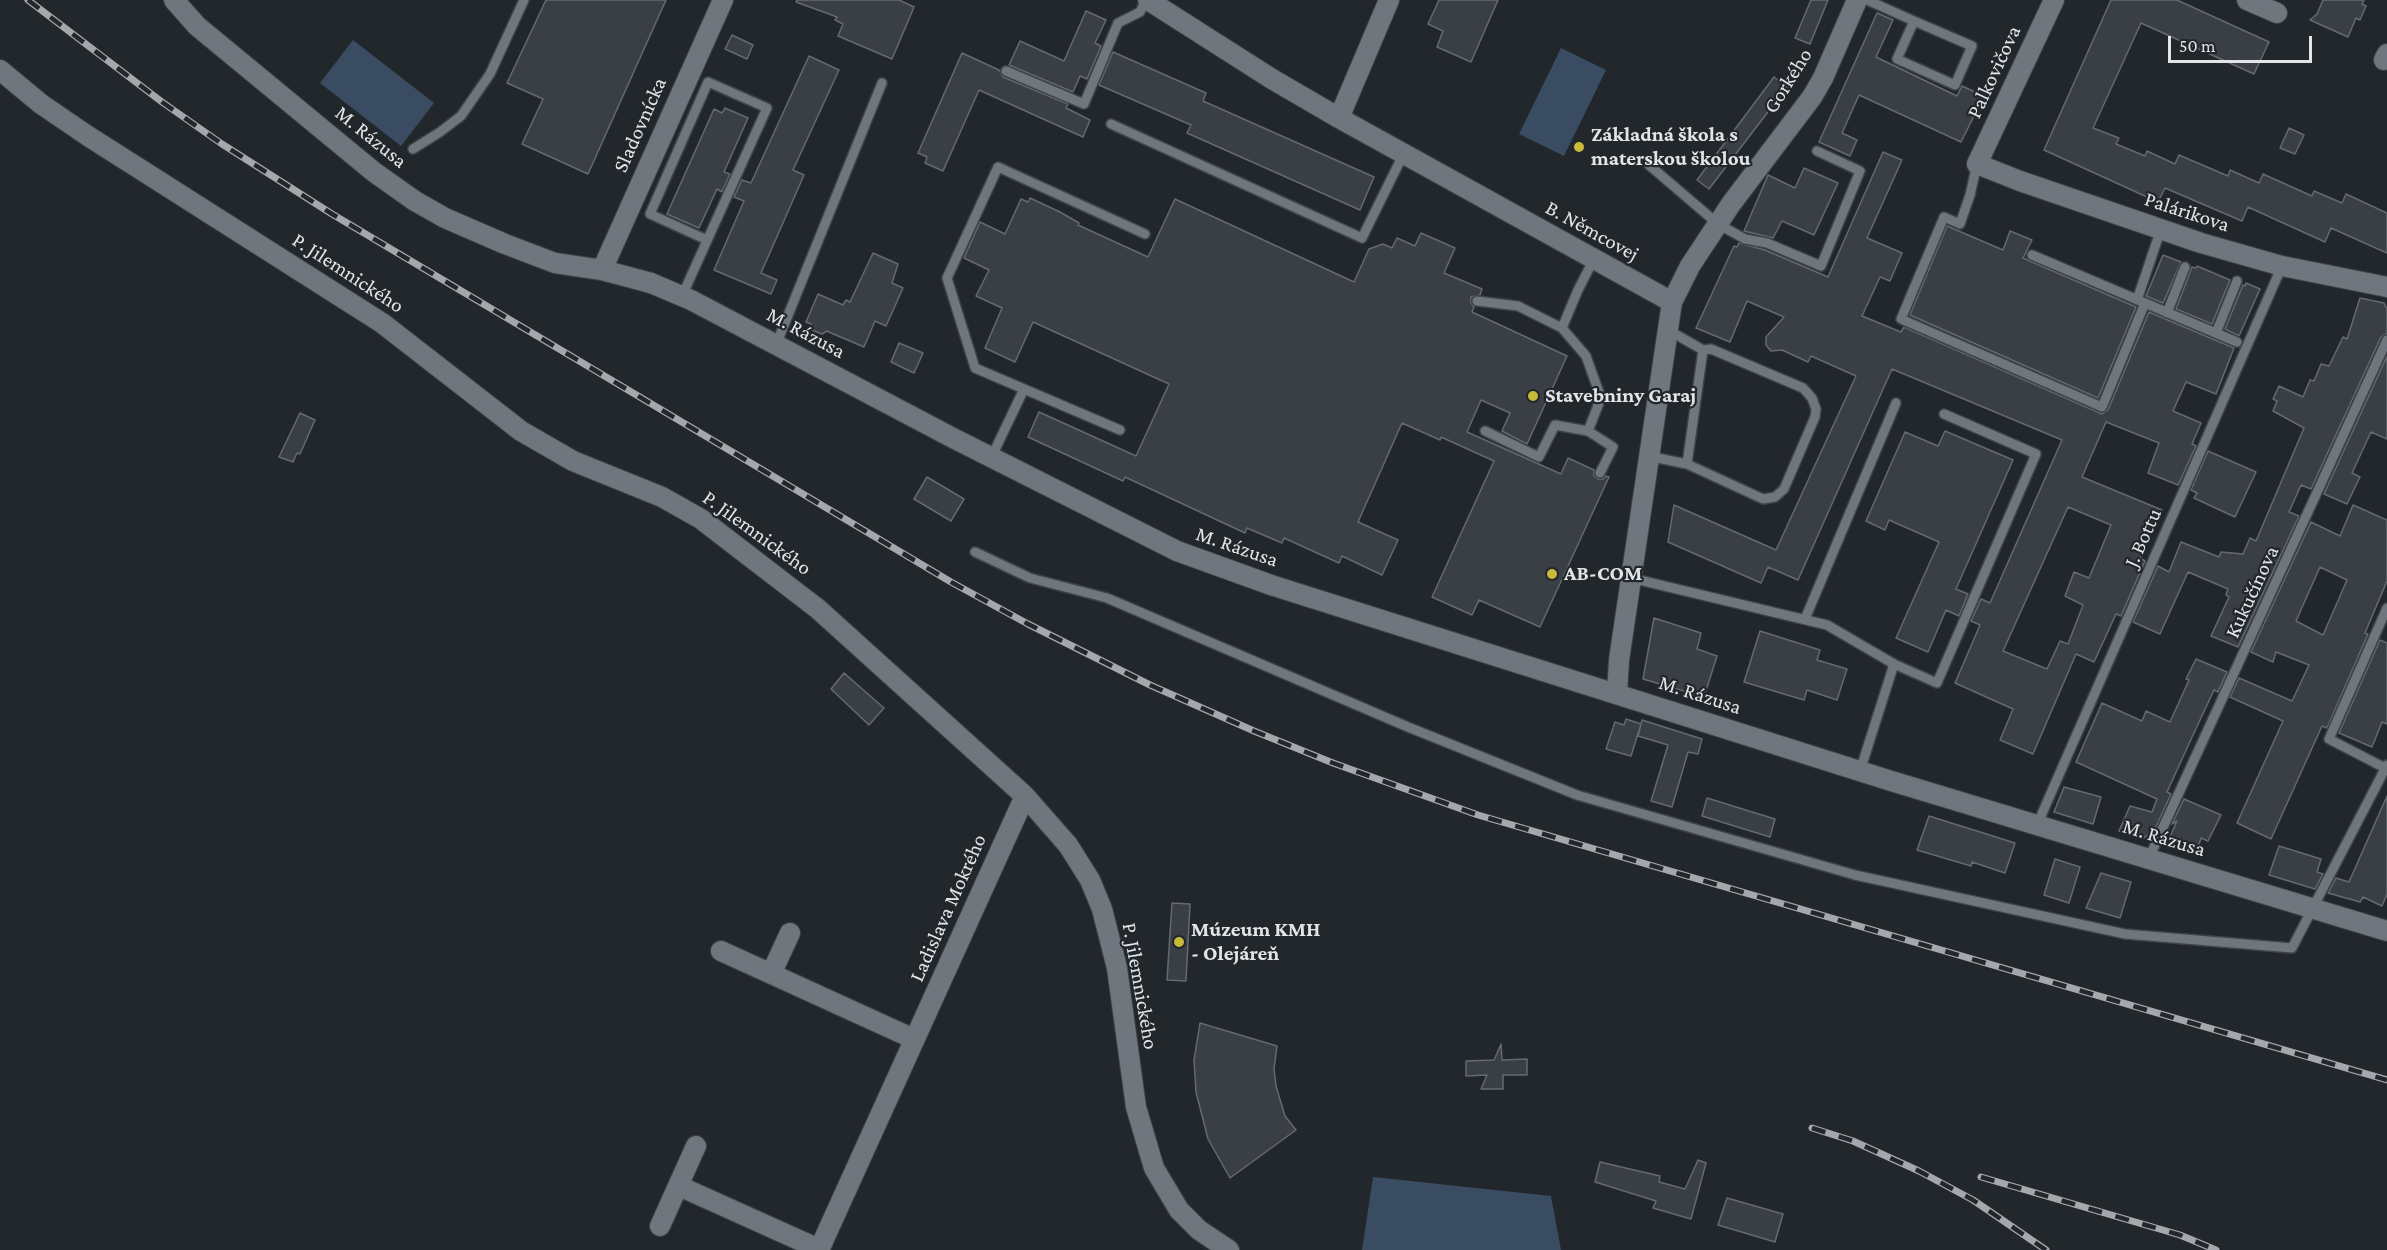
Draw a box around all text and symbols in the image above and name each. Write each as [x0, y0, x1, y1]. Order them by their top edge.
street label: Palkovičova [1962, 22, 2026, 122]
scale bar [2171, 24, 2315, 62]
text: 50 m [2179, 36, 2216, 56]
street label: Gorkého [1758, 44, 1818, 118]
street label: Sladovnícka [608, 74, 672, 176]
street label: M. Rázusa [330, 100, 412, 174]
place label: Základná škola s materskou školou [1591, 122, 1750, 172]
marker: Základná škola s materskou školou [1572, 140, 1586, 154]
street label: Palárikova [2141, 186, 2233, 238]
street label: B. Němcovej [1541, 195, 1643, 267]
street label: P. Jilemnického [287, 227, 409, 319]
street label: M. Rázusa [762, 302, 850, 364]
place label: Stavebniny Garaj [1545, 383, 1696, 409]
marker: Stavebniny Garaj [1526, 389, 1540, 403]
street label: P. Jilemnického [698, 485, 816, 581]
street label: J. Bottu [2119, 505, 2167, 571]
street label: M. Rázusa [1193, 521, 1281, 573]
street label: Kukučínova [2220, 542, 2284, 642]
place label: AB-COM [1564, 561, 1642, 587]
marker: AB-COM [1545, 567, 1559, 581]
street label: M. Rázusa [1656, 670, 1744, 720]
street label: M. Rázusa [2119, 813, 2209, 863]
street label: Ladislava Mokrého [904, 830, 992, 986]
place label: Múzeum KMH - Olejáreň [1191, 917, 1320, 967]
street label: P. Jilemnického [1116, 921, 1164, 1051]
marker: Múzeum KMH - Olejáreň [1172, 935, 1186, 949]

